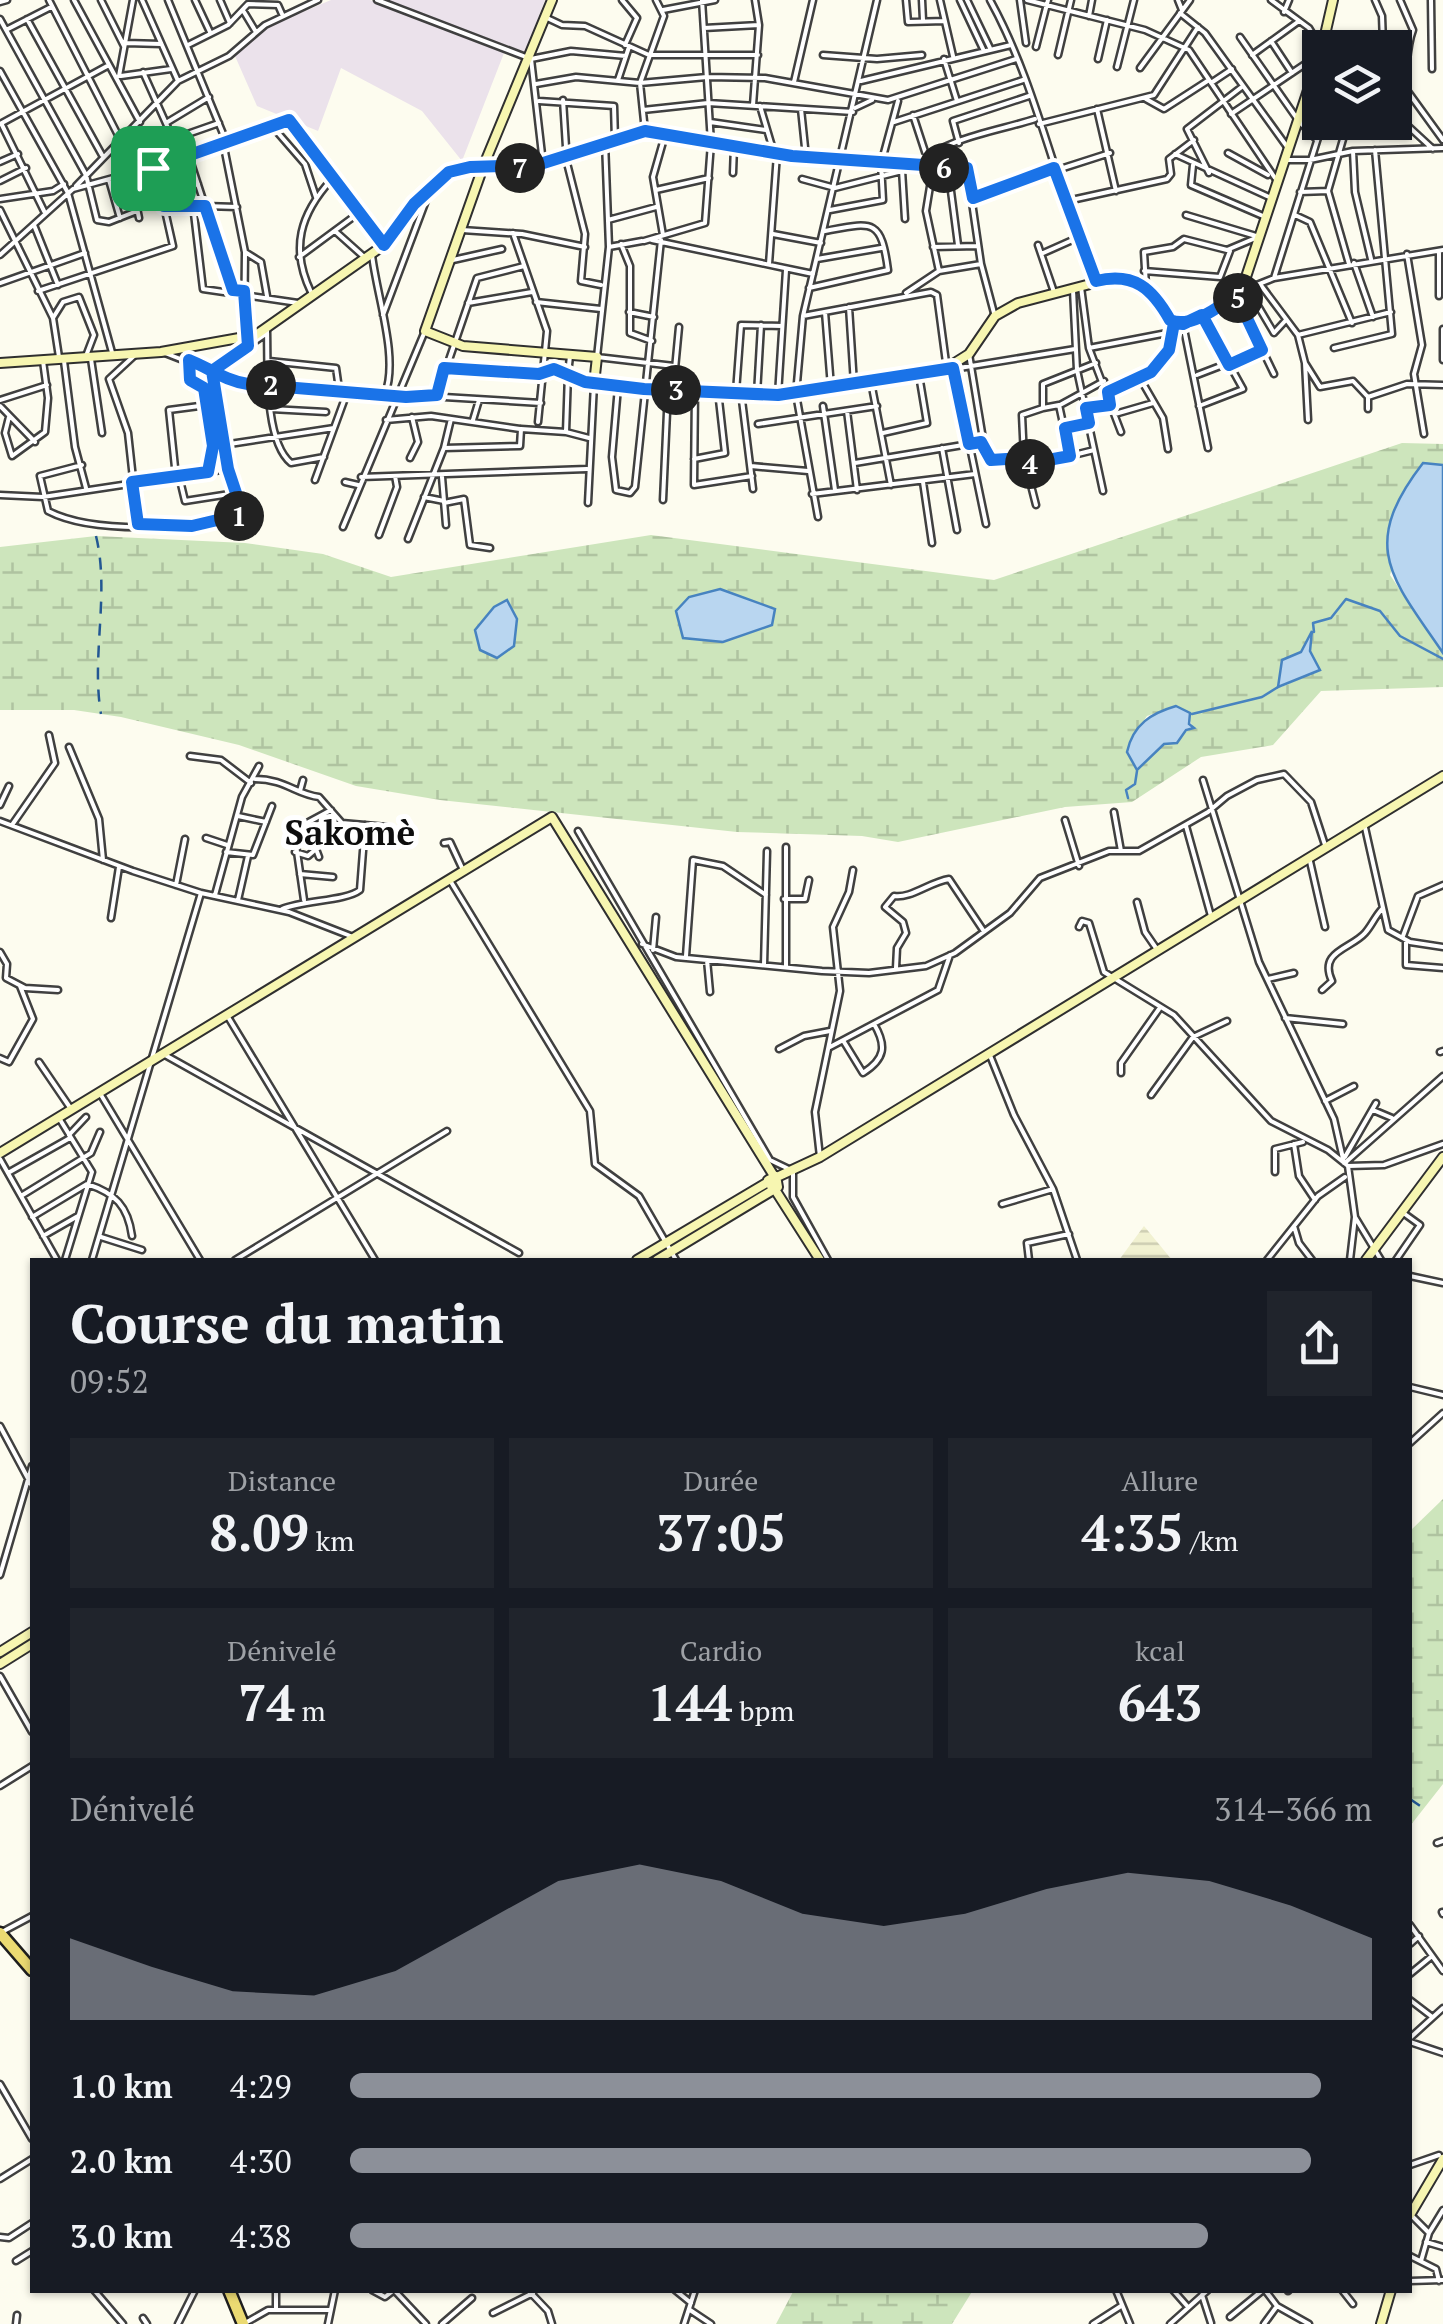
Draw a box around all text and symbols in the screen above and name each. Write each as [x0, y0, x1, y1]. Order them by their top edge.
map controls [1302, 30, 1412, 140]
button: layers [1302, 30, 1412, 140]
pin [111, 126, 196, 211]
icon: arrive [126, 141, 181, 196]
pin: 7 [495, 143, 545, 193]
pin: 6 [919, 143, 969, 193]
text: 7 [512, 149, 528, 186]
text: 6 [936, 149, 952, 186]
pin: 5 [1213, 273, 1263, 323]
text: 5 [1230, 279, 1246, 316]
pin: 2 [246, 360, 296, 410]
pin: 3 [651, 365, 701, 415]
text: 2 [263, 366, 279, 403]
text: 3 [668, 371, 684, 408]
pin: 4 [1005, 439, 1055, 489]
text: 4 [1022, 445, 1038, 482]
pin: 1 [214, 491, 264, 541]
text: 1 [231, 497, 247, 534]
district label: Sakomè [285, 809, 415, 855]
text: Course du matin [70, 1286, 504, 1359]
button: share [1267, 1291, 1372, 1396]
text: 09:52 [70, 1360, 149, 1402]
text: Distance [228, 1462, 336, 1499]
text: Durée [684, 1462, 758, 1499]
text: Allure [1122, 1462, 1198, 1499]
text: 8.09 [210, 1499, 309, 1565]
text: 37:05 [656, 1499, 786, 1565]
text: 4:35 [1082, 1499, 1183, 1565]
text: km [309, 1522, 354, 1559]
text: /km [1183, 1522, 1238, 1559]
text: Dénivelé [227, 1632, 337, 1669]
text: Cardio [680, 1632, 762, 1669]
text: kcal [1135, 1632, 1185, 1669]
text: 74 [238, 1669, 295, 1735]
text: 144 [648, 1669, 732, 1735]
text: 643 [1118, 1669, 1202, 1735]
text: m [295, 1692, 326, 1729]
text: bpm [732, 1692, 794, 1729]
text: Dénivelé [70, 1788, 195, 1830]
text: 314–366 m [1214, 1788, 1372, 1830]
text: 1.0 km [70, 2065, 173, 2107]
text: 4:29 [230, 2065, 292, 2107]
text: 2.0 km [70, 2140, 173, 2182]
text: 4:30 [230, 2140, 292, 2182]
text: 3.0 km [70, 2215, 173, 2257]
text: 4:38 [230, 2215, 292, 2257]

